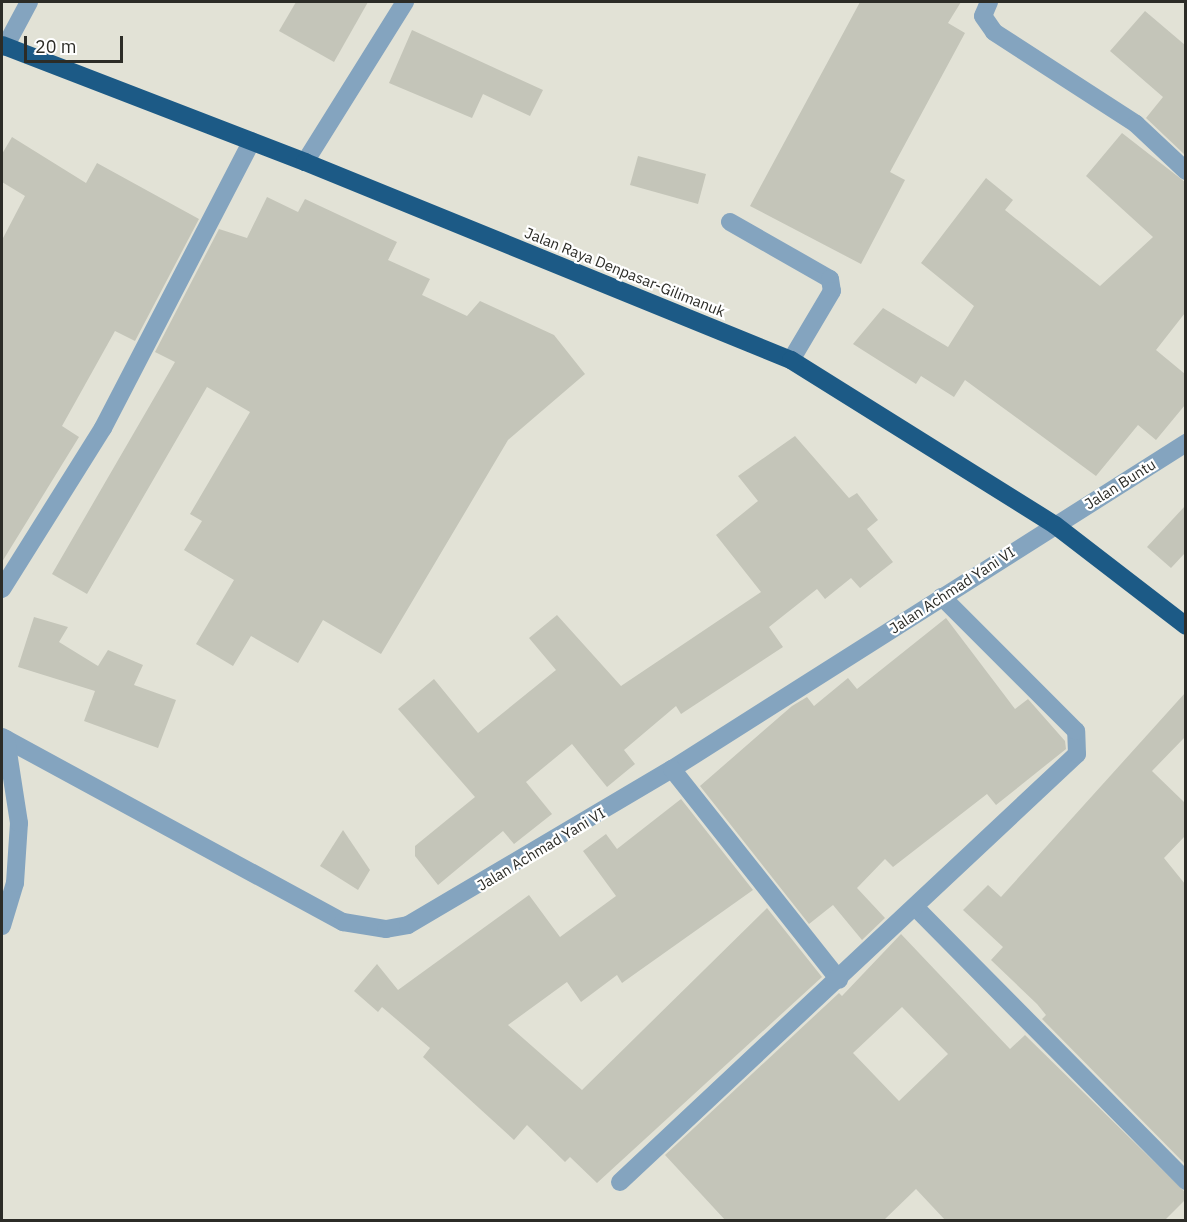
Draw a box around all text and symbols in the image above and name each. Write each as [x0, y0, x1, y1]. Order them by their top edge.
scale bar [27, 24, 126, 62]
text: 20 m [35, 35, 77, 58]
street label: Jalan Raya Denpasar-Gilimanuk [522, 224, 728, 320]
street label: Jalan Buntu [1081, 455, 1159, 513]
street label: Jalan Achmad Yani VI [886, 543, 1018, 637]
street label: Jalan Achmad Yani VI [474, 804, 608, 894]

